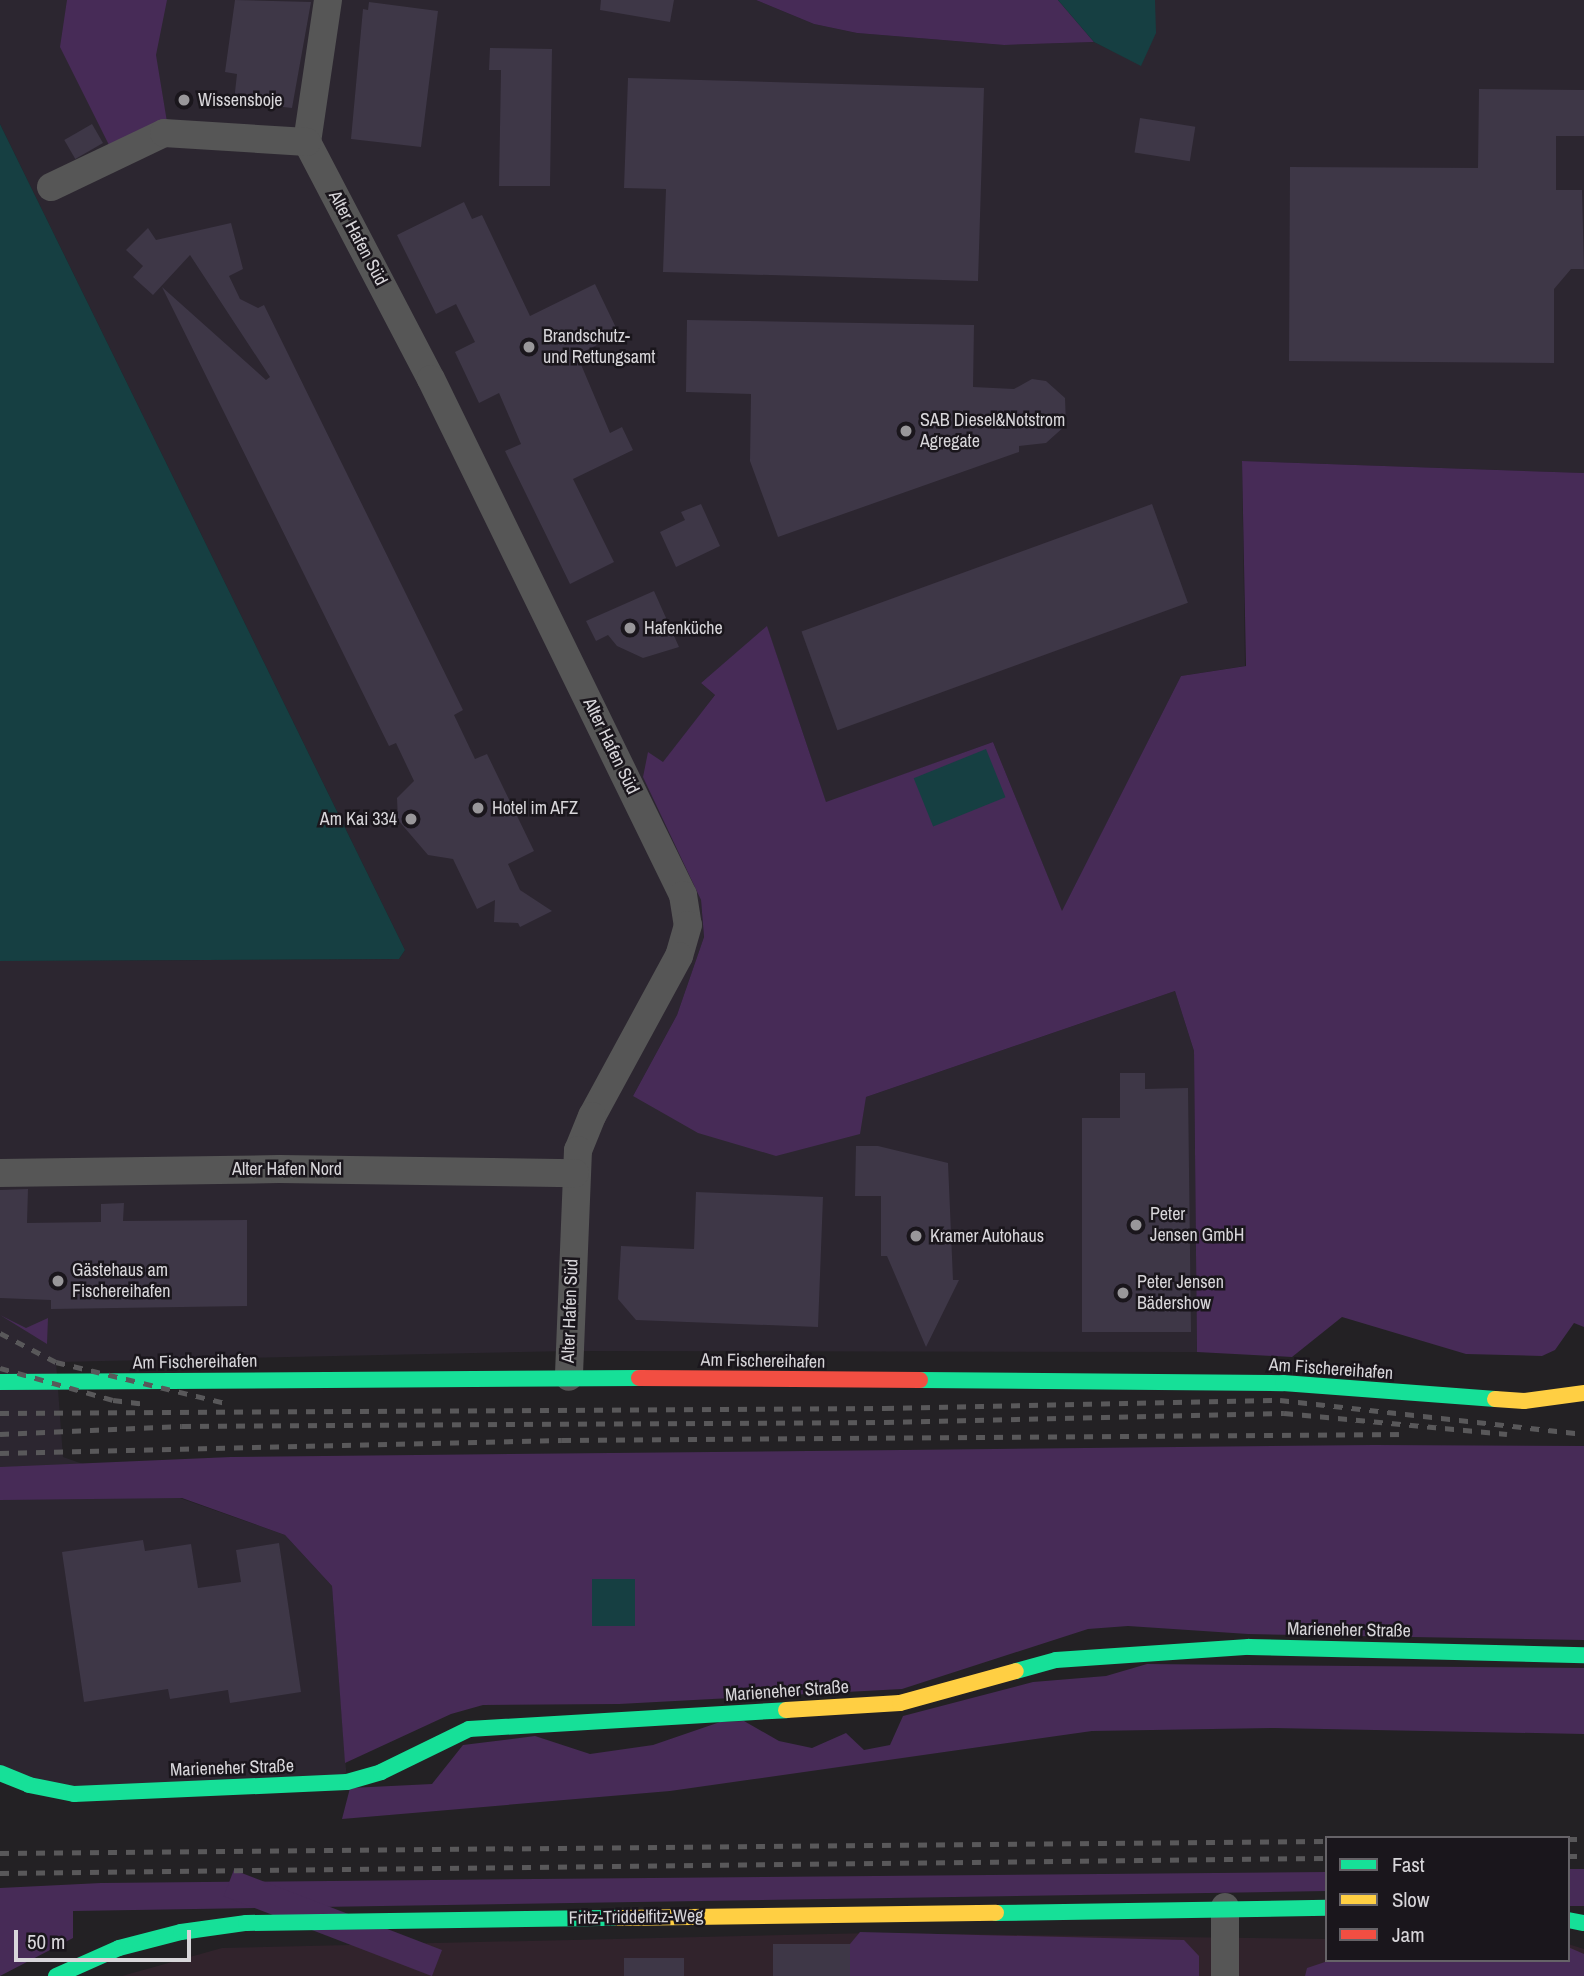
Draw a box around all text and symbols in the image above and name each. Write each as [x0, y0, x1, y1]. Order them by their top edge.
place label: Wissensboje [198, 89, 282, 111]
marker: Wissensboje [176, 92, 192, 108]
street label: Alter Hafen Süd [324, 187, 392, 289]
place label: Brandschutz- und Rettungsamt [543, 326, 655, 368]
marker: Brandschutz- und Rettungsamt [521, 339, 537, 355]
place label: SAB Diesel&Notstrom Agregate [920, 410, 1065, 452]
marker: SAB Diesel&Notstrom Agregate [898, 423, 914, 439]
place label: Hafenküche [644, 617, 723, 639]
marker: Hafenküche [622, 620, 638, 636]
street label: Alter Hafen Süd [578, 694, 644, 798]
place label: Hotel im AFZ [492, 797, 579, 819]
marker: Hotel im AFZ [470, 800, 486, 816]
place label: Am Kai 334 [320, 808, 397, 830]
marker: Am Kai 334 [403, 811, 419, 827]
street label: Alter Hafen Nord [232, 1158, 342, 1180]
place label: Peter Jensen GmbH [1150, 1204, 1244, 1246]
marker: Peter Jensen GmbH [1128, 1217, 1144, 1233]
place label: Kramer Autohaus [930, 1225, 1045, 1247]
marker: Kramer Autohaus [908, 1228, 924, 1244]
street label: Alter Hafen Süd [557, 1259, 583, 1363]
place label: Gästehaus am Fischereihafen [72, 1260, 170, 1302]
place label: Peter Jensen Bädershow [1137, 1272, 1224, 1314]
marker: Gästehaus am Fischereihafen [50, 1273, 66, 1289]
marker: Peter Jensen Bädershow [1115, 1285, 1131, 1301]
street label: Am Fischereihafen [700, 1349, 826, 1373]
street label: Am Fischereihafen [132, 1350, 258, 1374]
street label: Am Fischereihafen [1268, 1354, 1394, 1384]
street label: Marieneher Straße [1287, 1618, 1411, 1642]
street label: Marieneher Straße [724, 1676, 850, 1706]
street label: Marieneher Straße [170, 1755, 294, 1781]
legend [1325, 1836, 1570, 1962]
text: Fast [1392, 1850, 1425, 1879]
text: Slow [1392, 1885, 1429, 1914]
street label: Fritz-Triddelfitz-Weg [569, 1905, 703, 1929]
scale bar [18, 1916, 194, 1960]
text: Jam [1392, 1920, 1425, 1949]
text: 50 m [27, 1927, 65, 1956]

